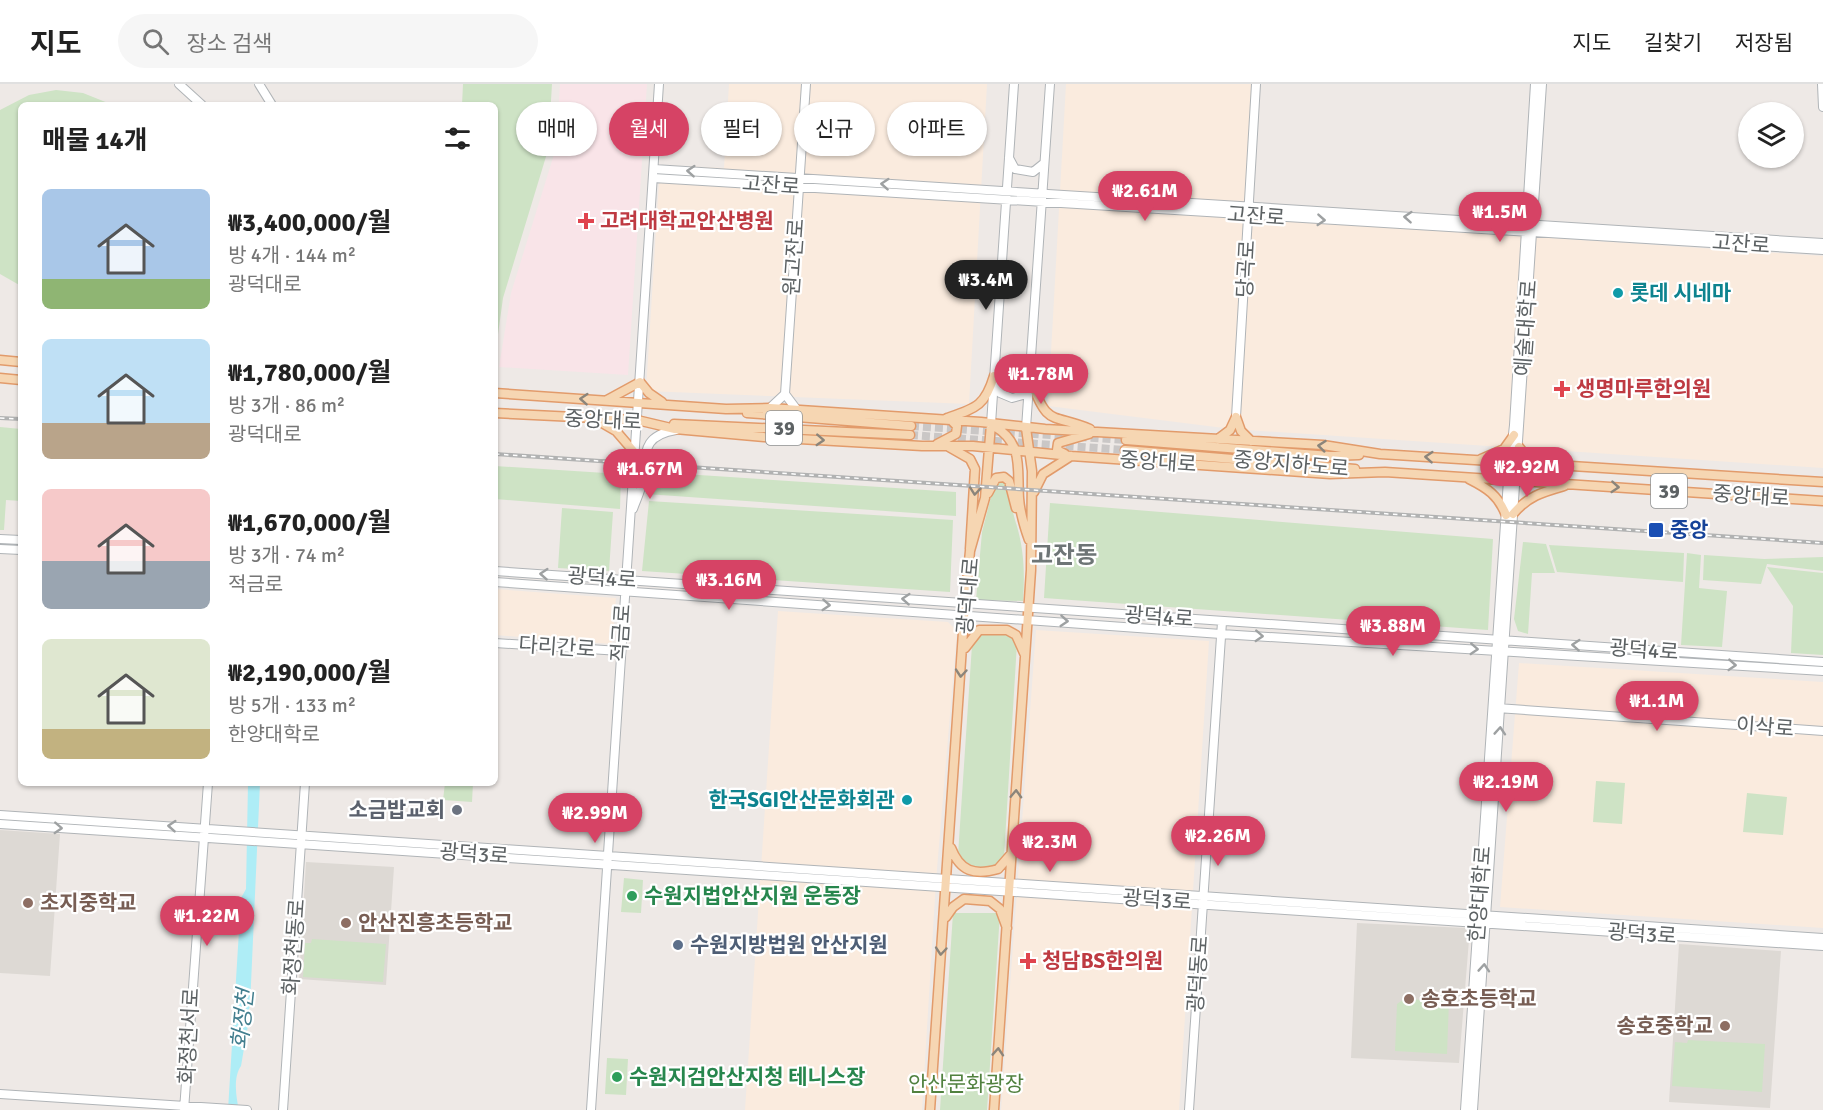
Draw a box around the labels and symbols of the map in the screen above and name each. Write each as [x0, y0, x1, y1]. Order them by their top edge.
one-way arrow [686, 165, 695, 178]
street label: 고잔로 [741, 170, 801, 200]
pin: ₩2.61M [1096, 171, 1194, 222]
one-way arrow [881, 178, 890, 191]
pin: ₩1.5M [1458, 192, 1542, 243]
street label: 고잔로 [1226, 201, 1286, 231]
place label: 고려대학교안산병원 [600, 208, 774, 234]
one-way arrow [1404, 210, 1413, 223]
marker: 고려대학교안산병원 [577, 212, 595, 230]
one-way arrow [1317, 214, 1326, 227]
street label: 원고잔로 [778, 218, 810, 296]
street label: 고잔로 [1711, 229, 1771, 259]
street label: 당곡로 [1232, 239, 1260, 299]
pin: ₩3.4M [944, 260, 1028, 311]
street label: 예술대학로 [1510, 279, 1542, 377]
place label: 롯데 시네마 [1630, 280, 1731, 306]
marker: 롯데 시네마 [1611, 286, 1625, 300]
pin: ₩1.78M [992, 354, 1090, 405]
place label: 생명마루한의원 [1576, 376, 1711, 402]
marker: 생명마루한의원 [1553, 380, 1571, 398]
one-way arrow [580, 393, 589, 406]
street label: 중앙대로 [564, 405, 642, 435]
road number: 39 [766, 411, 802, 445]
one-way arrow [816, 434, 825, 447]
one-way arrow [1318, 440, 1327, 453]
street label: 중앙대로 [1119, 446, 1197, 478]
street label: 중앙지하도로 [1232, 446, 1350, 482]
pin: ₩2.92M [1478, 447, 1576, 498]
pin: ₩1.67M [601, 449, 699, 500]
one-way arrow [1425, 451, 1434, 464]
road number: 39 [1651, 474, 1687, 508]
street label: 중앙대로 [1712, 480, 1790, 512]
one-way arrow [1611, 481, 1620, 494]
one-way arrow [969, 486, 982, 495]
place label: 중앙 [1670, 517, 1709, 543]
marker: 중앙 [1647, 521, 1665, 539]
district label: 고잔동 [1031, 540, 1097, 570]
street label: 광덕대로 [952, 556, 984, 636]
pin: ₩3.16M [680, 560, 778, 611]
street label: 광덕4로 [567, 563, 637, 593]
one-way arrow [539, 568, 549, 581]
one-way arrow [902, 592, 911, 605]
one-way arrow [821, 598, 830, 611]
street label: 광덕4로 [1124, 602, 1194, 632]
street label: 적금로 [606, 603, 636, 663]
pin: ₩3.88M [1344, 606, 1442, 657]
one-way arrow [1060, 614, 1069, 627]
one-way arrow [1254, 629, 1263, 642]
street label: 다리간로 [518, 631, 596, 663]
street label: 광덕4로 [1609, 635, 1679, 665]
one-way arrow [1572, 639, 1581, 652]
one-way arrow [1470, 642, 1479, 655]
one-way arrow [1727, 658, 1736, 671]
one-way arrow [955, 668, 968, 677]
pin: ₩1.1M [1615, 681, 1699, 732]
street label: 이삭로 [1735, 712, 1795, 742]
one-way arrow [1493, 727, 1506, 736]
pin: ₩2.19M [1457, 762, 1555, 813]
place label: 한국SGI안산문화회관 [709, 787, 895, 813]
one-way arrow [1009, 790, 1022, 799]
pin: ₩2.99M [546, 793, 644, 844]
marker: 한국SGI안산문화회관 [900, 793, 914, 807]
place label: 소금밥교회 [348, 797, 445, 823]
marker: 소금밥교회 [450, 803, 464, 817]
pin: ₩2.26M [1169, 816, 1267, 867]
one-way arrow [168, 820, 177, 833]
one-way arrow [54, 821, 63, 834]
pin: ₩2.3M [1008, 822, 1092, 873]
street label: 광덕3로 [439, 839, 509, 869]
street label: 한양대학로 [1464, 845, 1496, 943]
place label: 수원지법안산지원 운동장 [644, 883, 861, 909]
street label: 광덕3로 [1122, 885, 1192, 915]
marker: 수원지법안산지원 운동장 [625, 889, 639, 903]
place label: 초지중학교 [40, 890, 137, 916]
marker: 초지중학교 [21, 896, 35, 910]
pin: ₩1.22M [158, 896, 256, 947]
street label: 화정천동로 [278, 898, 310, 996]
place label: 안산진흥초등학교 [358, 910, 513, 936]
marker: 안산진흥초등학교 [339, 916, 353, 930]
street label: 광덕3로 [1607, 919, 1677, 949]
place label: 수원지방법원 안산지원 [690, 932, 888, 958]
street label: 광덕동로 [1182, 935, 1214, 1013]
marker: 수원지방법원 안산지원 [671, 938, 685, 952]
one-way arrow [935, 947, 948, 956]
place label: 청담BS한의원 [1042, 948, 1163, 974]
marker: 청담BS한의원 [1019, 952, 1037, 970]
one-way arrow [1477, 963, 1490, 972]
water label: 화정천 [226, 985, 259, 1051]
place label: 송호초등학교 [1421, 986, 1537, 1012]
street label: 화정천서로 [173, 987, 205, 1085]
marker: 송호초등학교 [1402, 992, 1416, 1006]
place label: 송호중학교 [1616, 1013, 1713, 1039]
marker: 송호중학교 [1718, 1019, 1732, 1033]
one-way arrow [992, 1047, 1005, 1056]
place label: 수원지검안산지청 테니스장 [629, 1064, 865, 1090]
marker: 수원지검안산지청 테니스장 [610, 1070, 624, 1084]
park label: 안산문화광장 [908, 1071, 1024, 1097]

